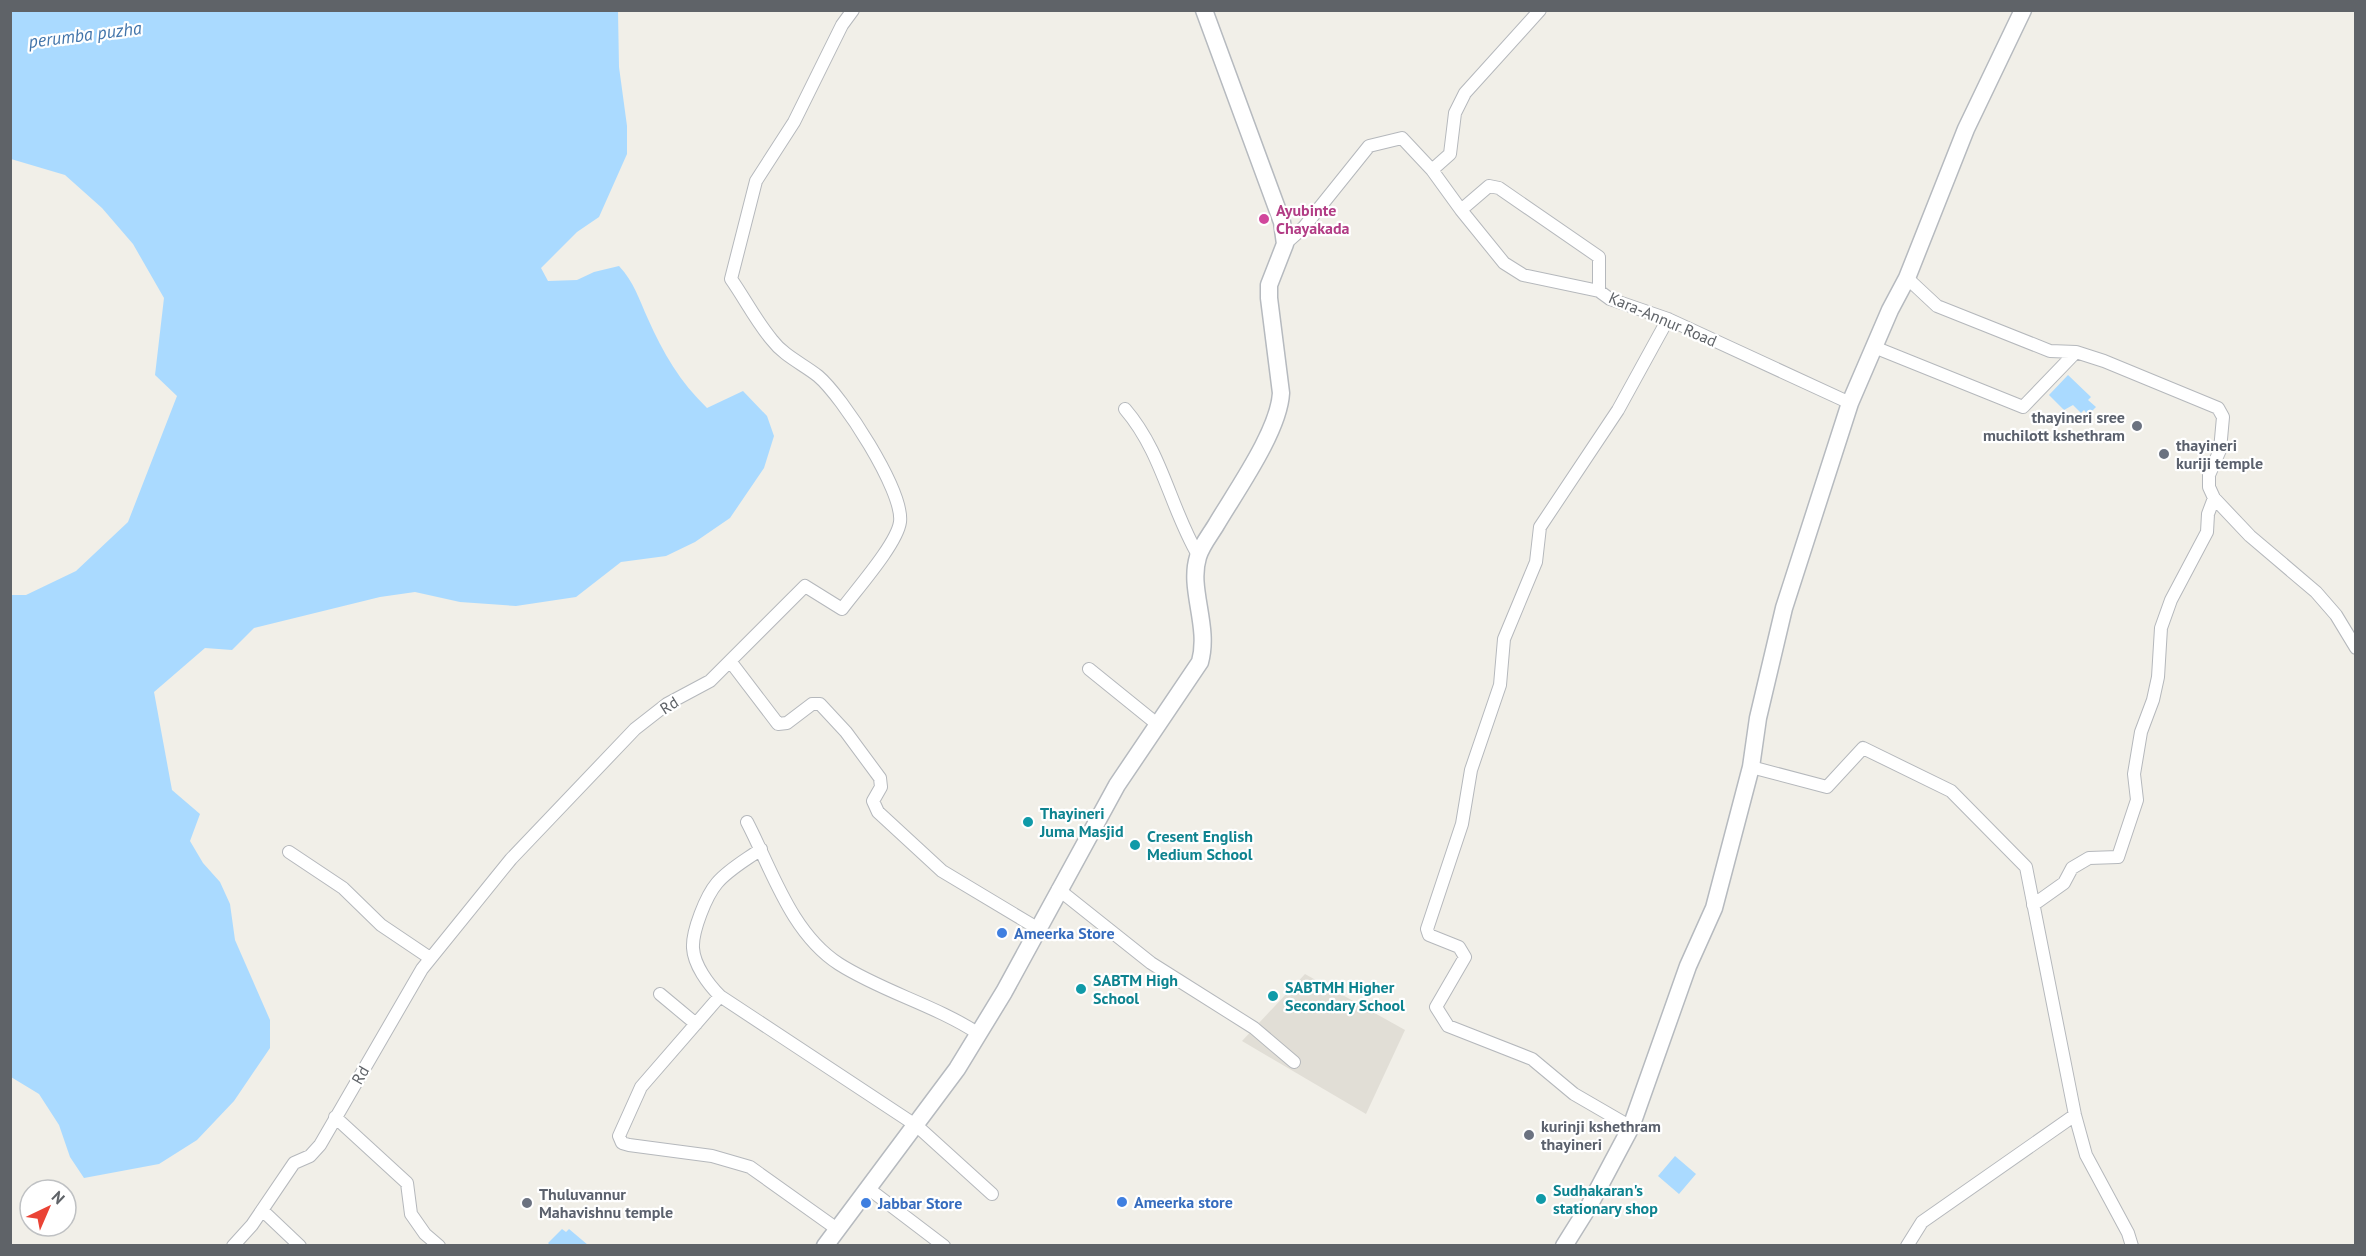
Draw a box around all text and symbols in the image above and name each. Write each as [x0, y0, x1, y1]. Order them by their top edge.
water label: perumba puzha [26, 16, 143, 53]
place label: Ayubinte Chayakada [1276, 200, 1350, 238]
marker: Ayubinte Chayakada [1257, 212, 1271, 226]
street label: Kara-Annur Road [1606, 287, 1720, 351]
place label: thayineri sree muchilott kshethram [1983, 407, 2125, 445]
marker: thayineri sree muchilott kshethram [2130, 419, 2144, 433]
place label: thayineri kuriji temple [2176, 435, 2263, 473]
marker: thayineri kuriji temple [2157, 447, 2171, 461]
street label: Rd [656, 692, 682, 718]
place label: Thayineri Juma Masjid [1039, 803, 1124, 841]
marker: Thayineri Juma Masjid [1021, 815, 1035, 829]
place label: Cresent English Medium School [1147, 826, 1253, 864]
marker: Cresent English Medium School [1128, 838, 1142, 852]
place label: Ameerka Store [1014, 923, 1115, 943]
marker: Ameerka Store [995, 926, 1009, 940]
place label: SABTM High School [1093, 970, 1178, 1008]
place label: SABTMH Higher Secondary School [1285, 977, 1405, 1015]
marker: SABTM High School [1074, 982, 1088, 996]
marker: SABTMH Higher Secondary School [1266, 989, 1280, 1003]
street label: Rd [347, 1062, 373, 1088]
place label: kurinji kshethram thayineri [1541, 1116, 1661, 1154]
marker: kurinji kshethram thayineri [1522, 1128, 1536, 1142]
north arrow [18, 1178, 78, 1238]
place label: Sudhakaran's stationary shop [1553, 1180, 1658, 1218]
place label: Thuluvannur Mahavishnu temple [539, 1184, 673, 1222]
text: N [48, 1186, 69, 1208]
place label: Ameerka store [1134, 1192, 1233, 1212]
marker: Sudhakaran's stationary shop [1534, 1192, 1548, 1206]
place label: Jabbar Store [877, 1193, 962, 1213]
marker: Ameerka store [1115, 1195, 1129, 1209]
marker: Thuluvannur Mahavishnu temple [520, 1196, 534, 1210]
marker: Jabbar Store [859, 1196, 873, 1210]

